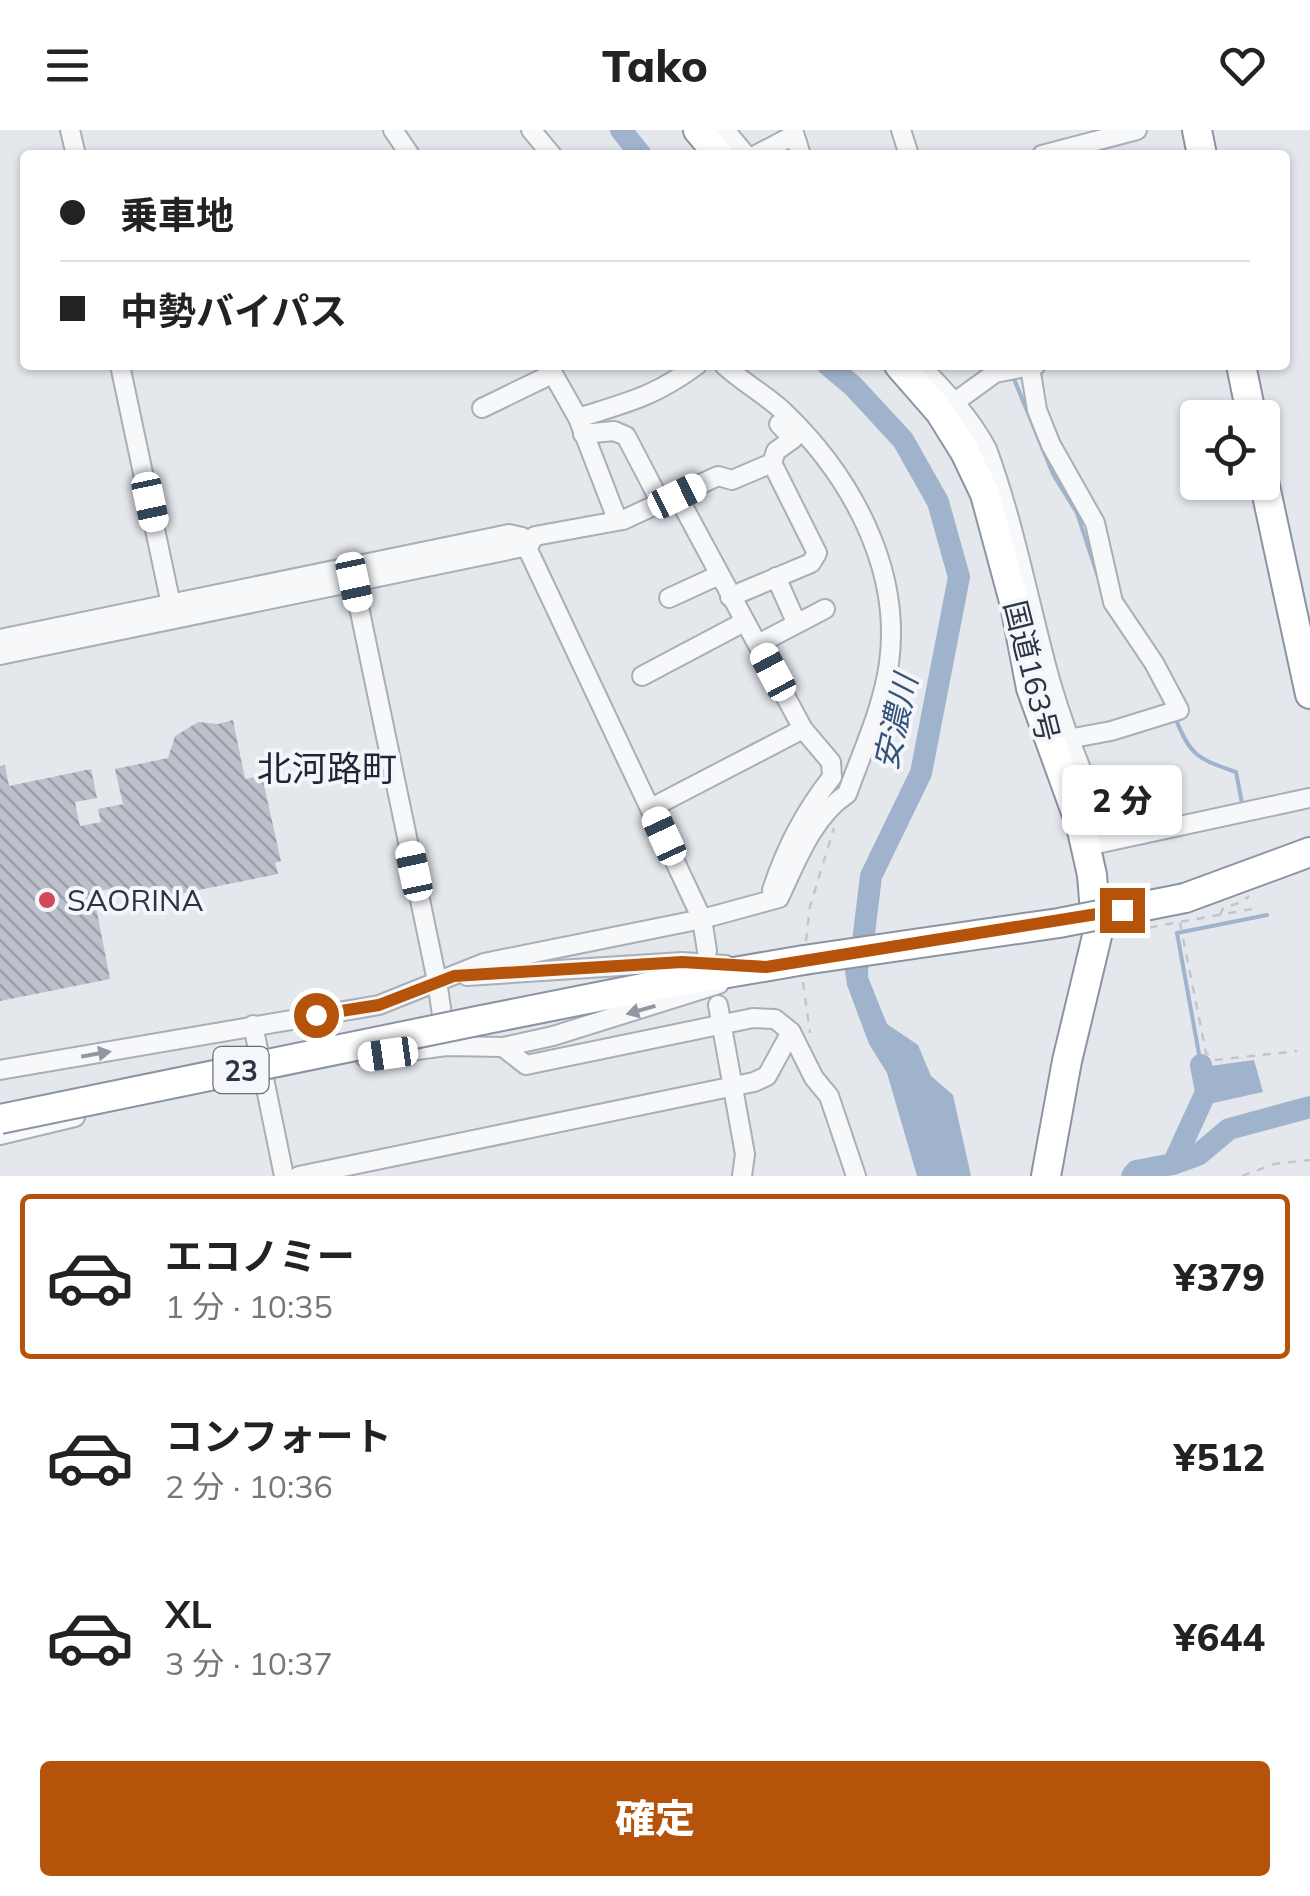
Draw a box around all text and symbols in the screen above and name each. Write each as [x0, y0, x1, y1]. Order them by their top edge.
text: Tako [602, 37, 708, 93]
icon: menu [40, 38, 95, 93]
icon: heart [1215, 38, 1270, 93]
text: 乗車地 [120, 191, 234, 239]
text: 中勢バイパス [120, 287, 347, 335]
map controls [1180, 400, 1280, 500]
button: locate [1180, 400, 1280, 500]
car [643, 469, 711, 523]
car [129, 470, 171, 534]
car [333, 550, 375, 614]
street label: 国道163号 [996, 597, 1068, 745]
car [746, 638, 800, 706]
water label: 安濃川 [865, 668, 926, 773]
district label: 北河路町 [257, 746, 397, 790]
callout: 2 分 [1062, 765, 1182, 835]
text: 2 分 [1092, 780, 1152, 820]
car [638, 802, 690, 870]
car [393, 839, 435, 903]
place label: SAORINA [67, 881, 203, 919]
route end [1100, 888, 1145, 933]
marker: SAORINA [36, 889, 58, 911]
route start [294, 993, 339, 1038]
one-way arrow [625, 1003, 656, 1018]
car [356, 1035, 420, 1073]
one-way arrow [81, 1046, 112, 1061]
road number: 23 [214, 1047, 268, 1093]
icon: car [45, 1232, 135, 1322]
text: エコノミー [165, 1232, 355, 1280]
text: ¥379 [1174, 1253, 1265, 1301]
text: 1 分 · 10:35 [165, 1286, 333, 1326]
icon: car [45, 1412, 135, 1502]
text: コンフォート [165, 1412, 392, 1460]
text: ¥512 [1174, 1433, 1265, 1481]
text: 2 分 · 10:36 [165, 1466, 333, 1506]
text: XL [165, 1590, 212, 1638]
icon: car [45, 1592, 135, 1682]
text: ¥644 [1174, 1613, 1265, 1661]
text: 3 分 · 10:37 [165, 1643, 333, 1683]
button: 確定 [40, 1761, 1270, 1876]

